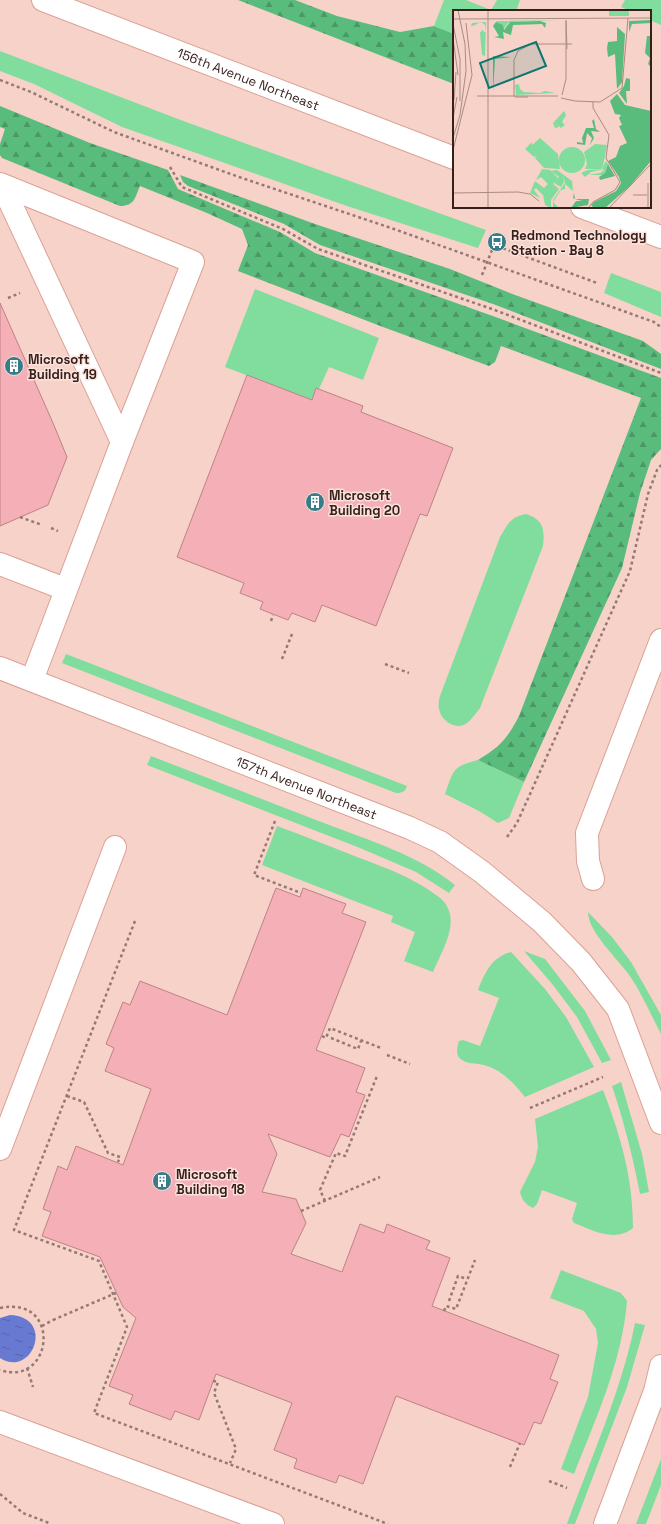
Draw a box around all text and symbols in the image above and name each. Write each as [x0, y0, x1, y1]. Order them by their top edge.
inset map [453, 10, 651, 208]
street label: 156th Avenue Northeast [175, 44, 322, 114]
place label: Redmond Technology Station - Bay 8 [511, 227, 647, 259]
bus stop icon: Redmond Technology Station - Bay 8 [486, 231, 508, 253]
place label: Microsoft Building 19 [28, 351, 97, 383]
building icon: Microsoft Building 19 [3, 355, 25, 377]
place label: Microsoft Building 20 [329, 487, 400, 519]
building icon: Microsoft Building 20 [304, 491, 326, 513]
street label: 157th Avenue Northeast [233, 752, 380, 823]
place label: Microsoft Building 18 [176, 1166, 245, 1198]
building icon: Microsoft Building 18 [151, 1170, 173, 1192]

